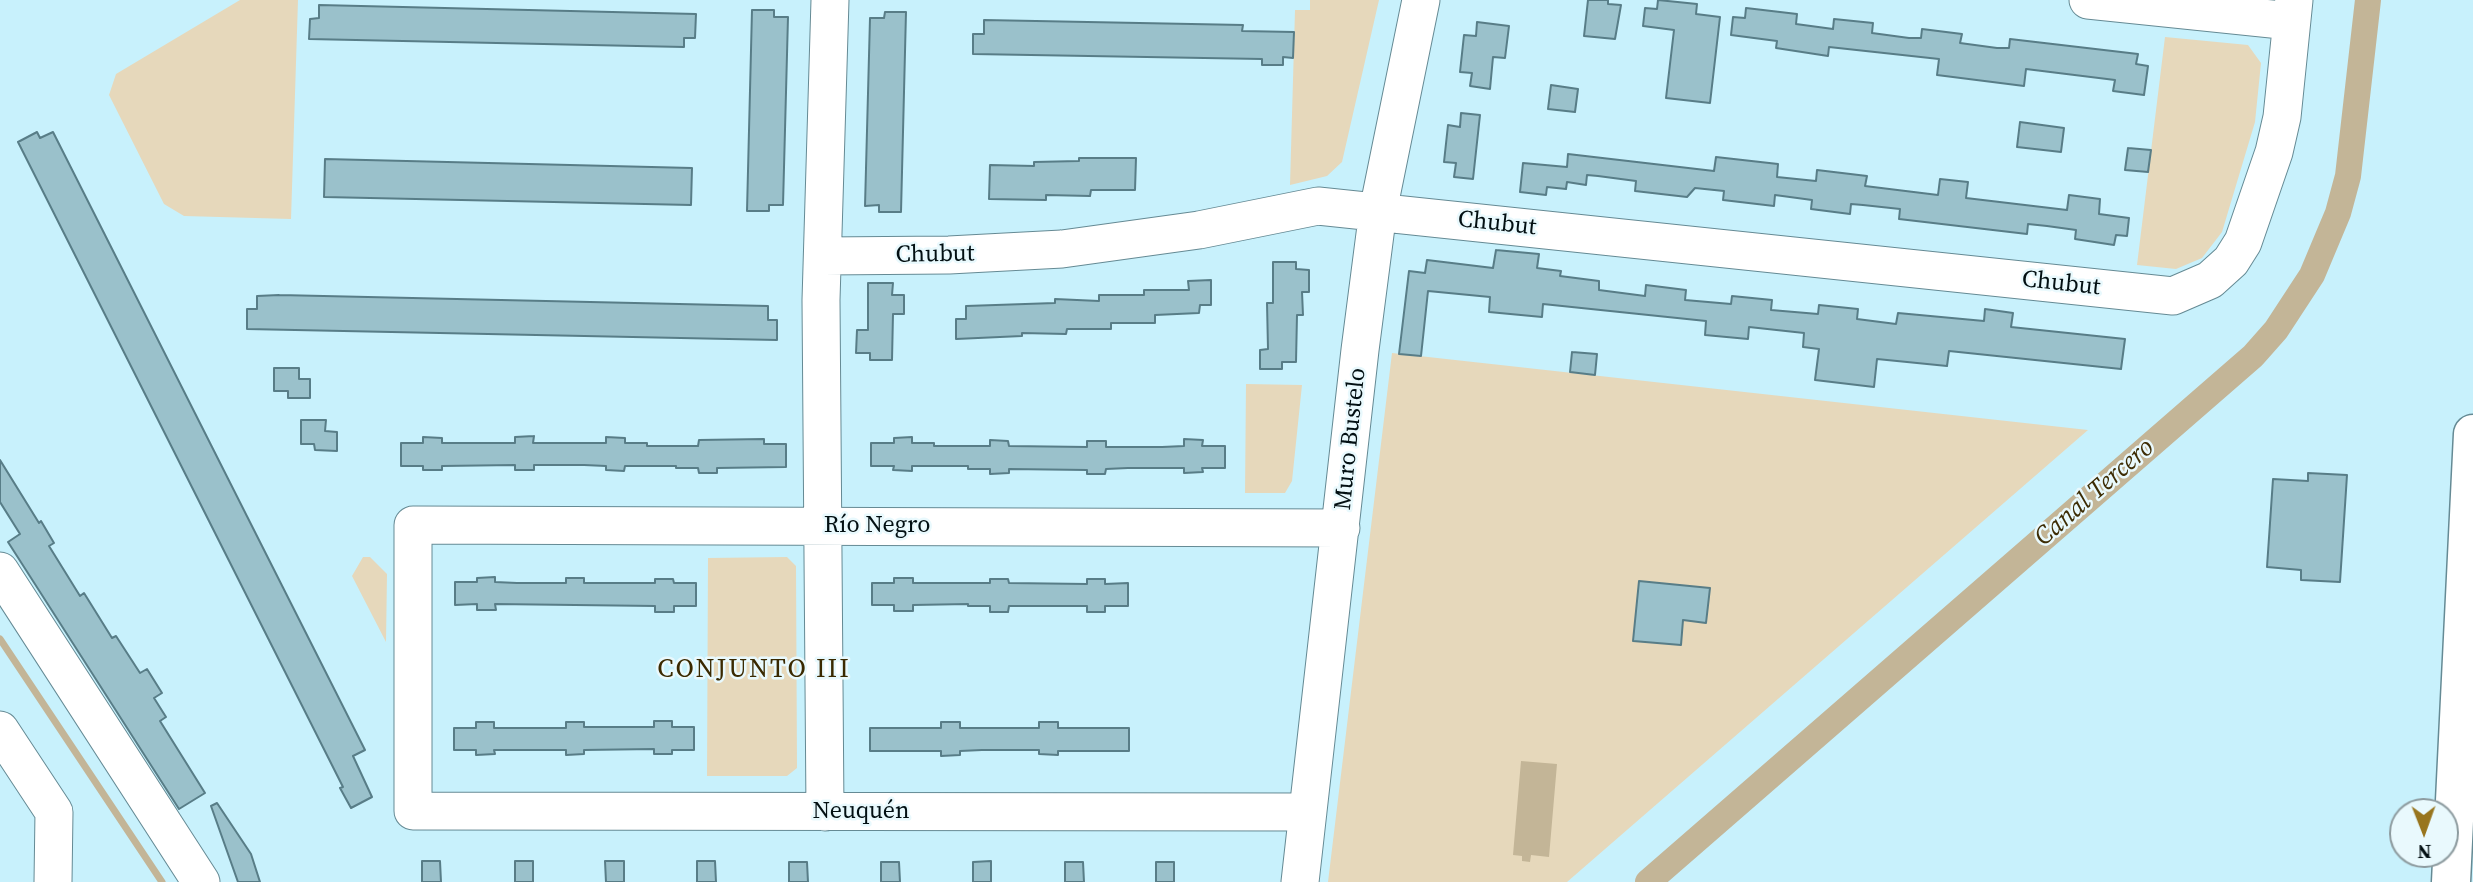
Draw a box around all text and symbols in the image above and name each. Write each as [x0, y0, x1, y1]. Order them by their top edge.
street label: Chubut [1456, 206, 1538, 242]
street label: Chubut [895, 240, 975, 270]
street label: Chubut [2020, 266, 2102, 302]
street label: Muro Bustelo [1329, 366, 1373, 512]
water label: Canal Tercero [2029, 433, 2161, 553]
street label: Río Negro [824, 512, 930, 540]
district label: CONJUNTO III [659, 654, 849, 686]
street label: Neuquén [812, 798, 910, 826]
north arrow [2389, 798, 2459, 868]
text: N [2417, 839, 2431, 865]

